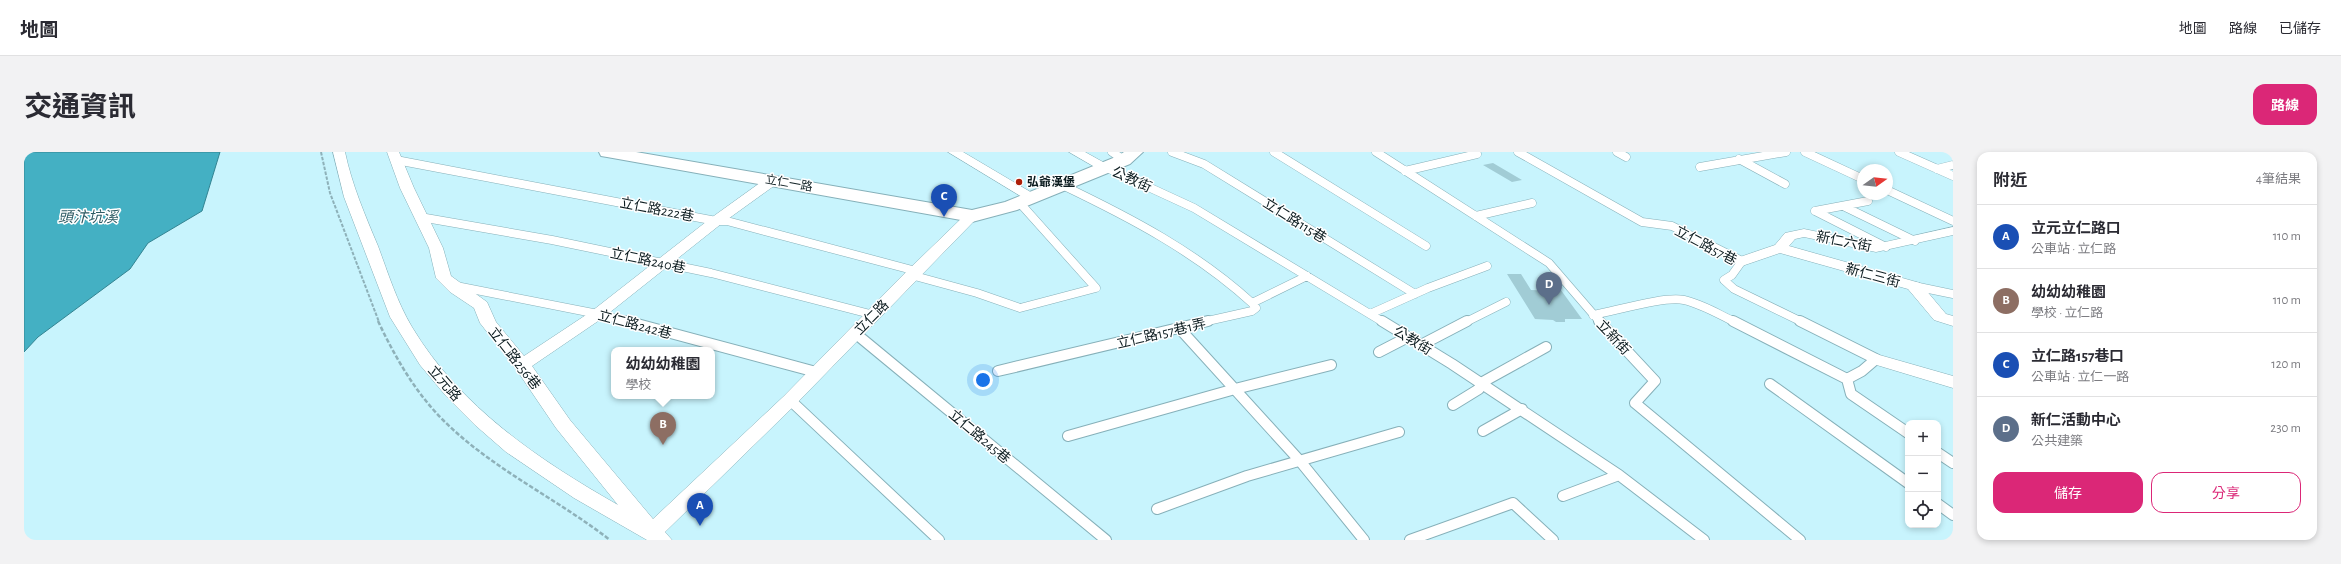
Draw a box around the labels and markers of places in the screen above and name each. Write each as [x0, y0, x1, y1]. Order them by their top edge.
place label: 弘爺漢堡 [1027, 175, 1075, 188]
marker: 弘爺漢堡 [1014, 177, 1024, 187]
pin: C [931, 184, 957, 217]
pin: D [1536, 272, 1562, 305]
pin: B [650, 412, 676, 445]
pin: A [687, 493, 713, 526]

